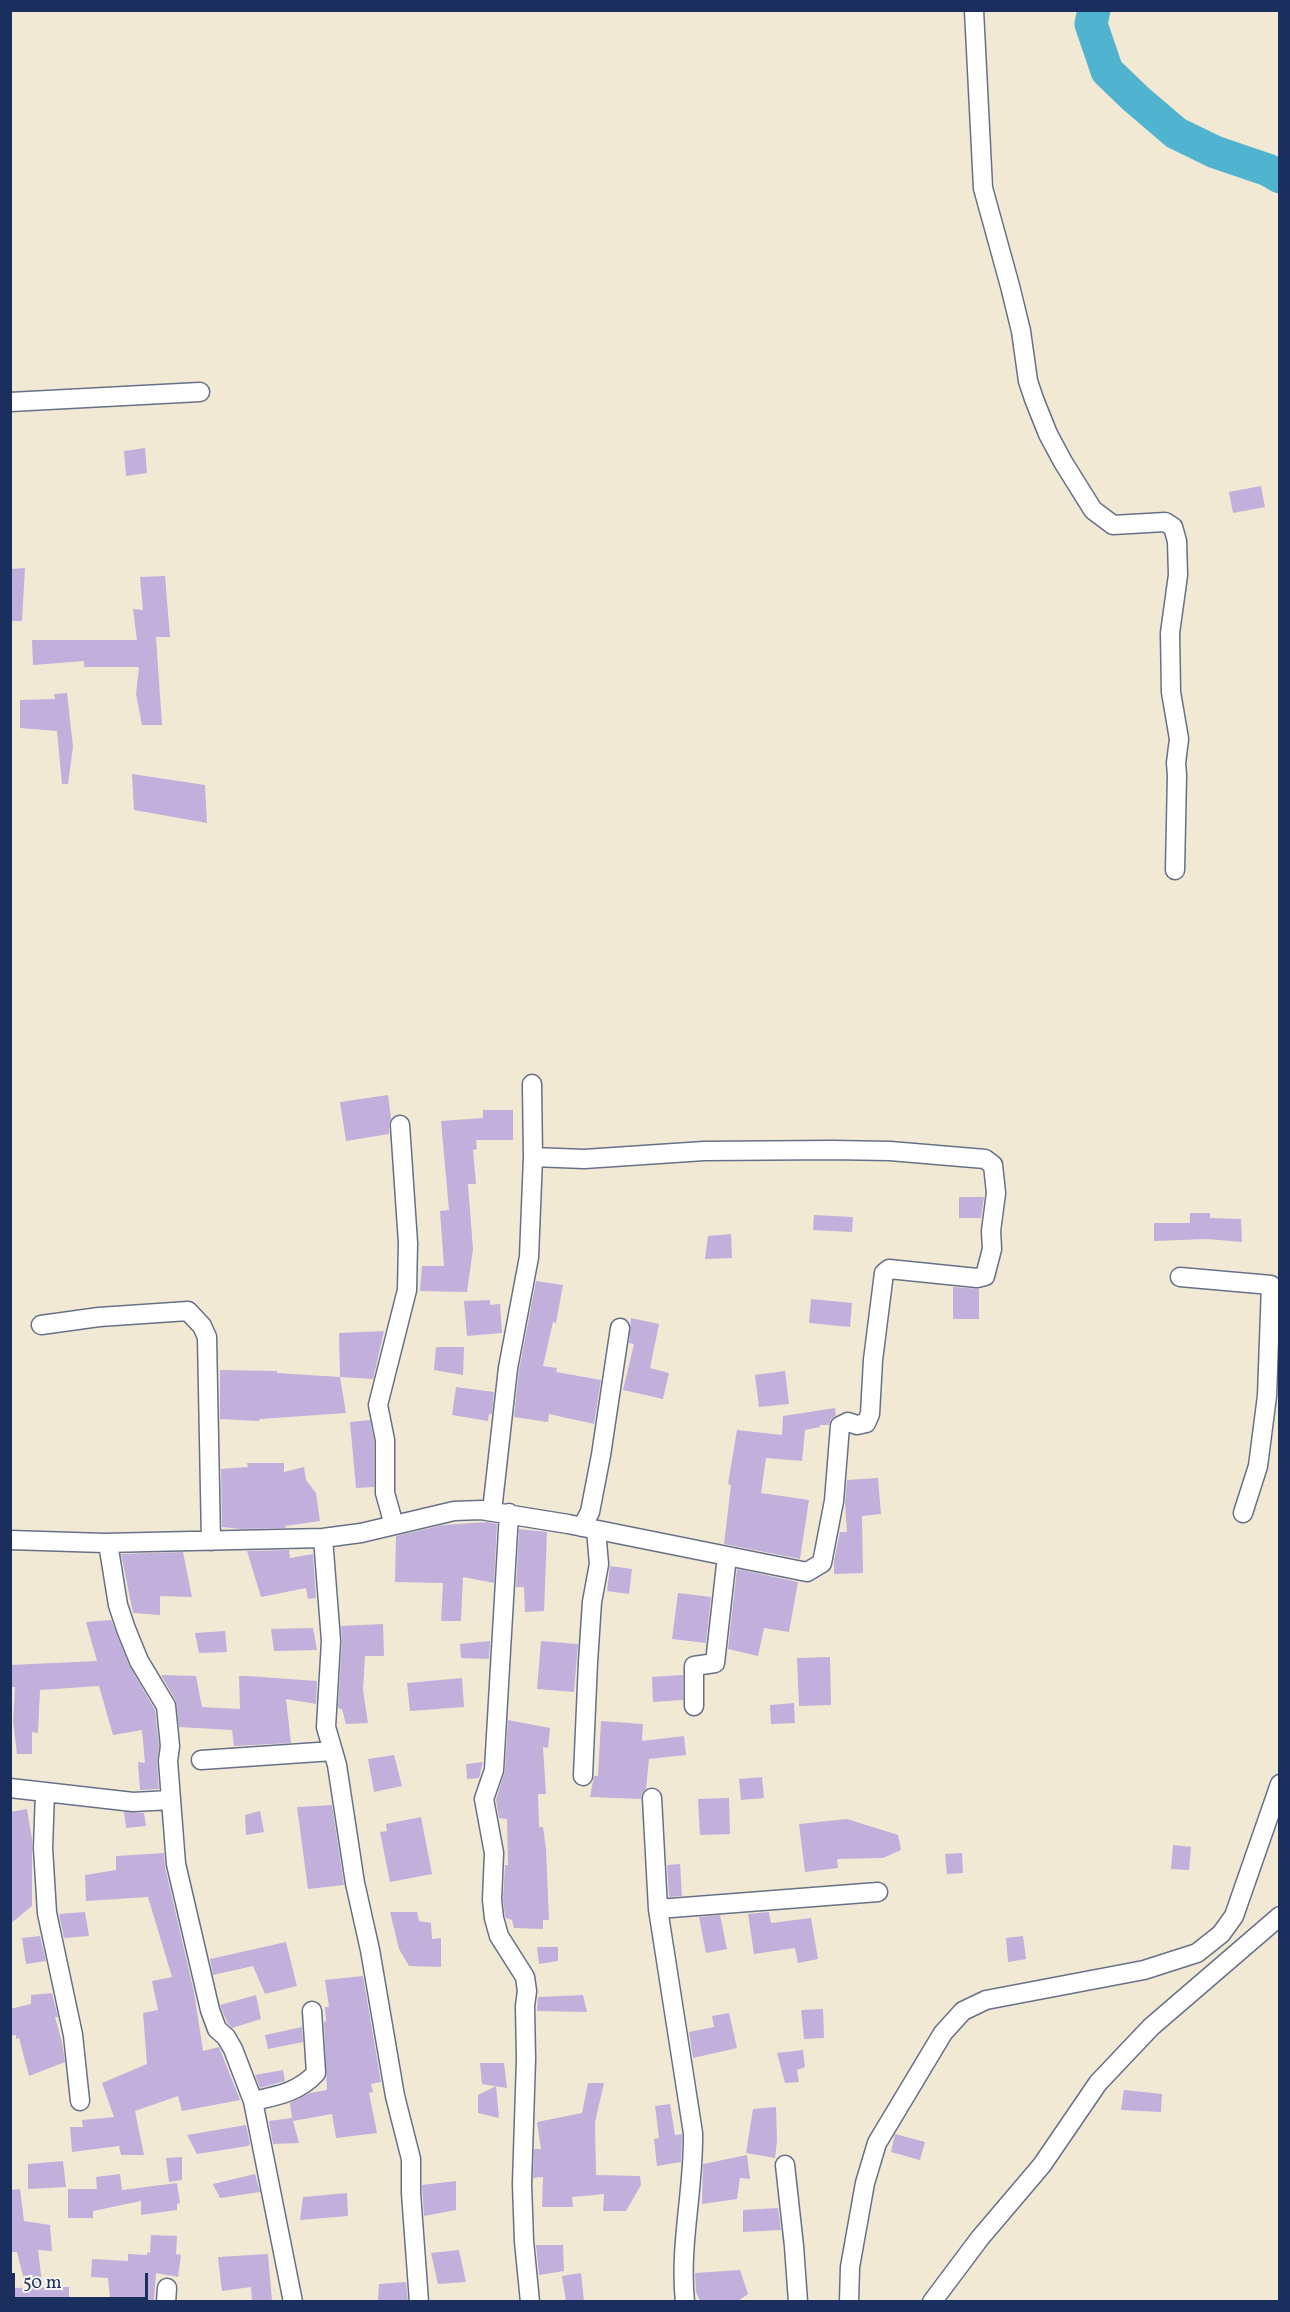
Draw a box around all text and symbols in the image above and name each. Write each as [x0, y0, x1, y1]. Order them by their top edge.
scale bar [15, 2261, 152, 2299]
text: 50 m [23, 2271, 62, 2296]

